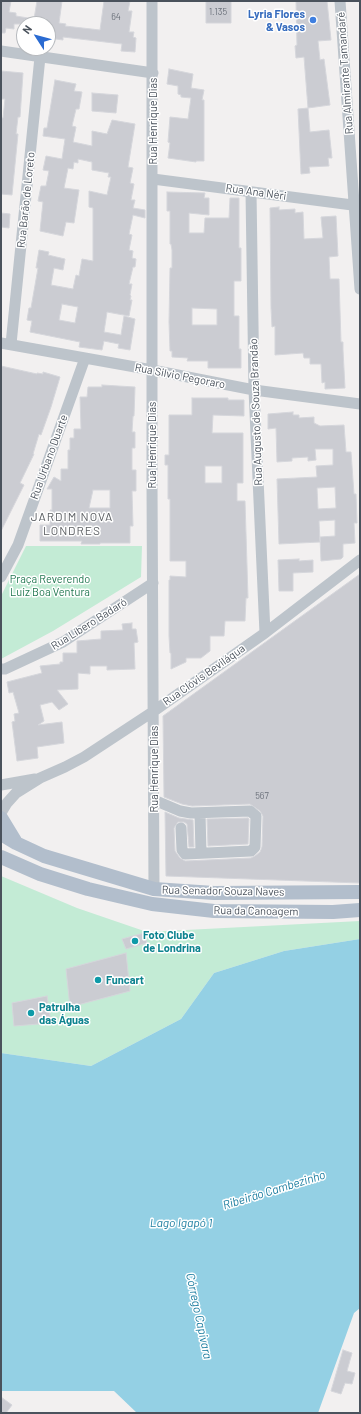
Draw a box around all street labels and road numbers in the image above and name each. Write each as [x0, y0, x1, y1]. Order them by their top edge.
street label: Rua Almirante Tamandaré [334, 11, 356, 135]
street label: Rua Henrique Dias [146, 78, 160, 164]
street label: Rua Barão de Loreto [14, 151, 38, 249]
street label: Rua Ana Néri [225, 181, 287, 203]
street label: Rua Augusto de Souza Brandão [247, 338, 265, 486]
street label: Rua Silvio Pegoraro [134, 361, 226, 391]
street label: Rua Henrique Dias [145, 402, 159, 488]
street label: Rua Urbano Duarte [28, 413, 70, 501]
street label: Rua Líbero Badaró [49, 595, 129, 653]
street label: Rua Clóvis Beviláqua [160, 642, 248, 708]
street label: Rua Henrique Dias [147, 726, 161, 812]
street label: Rua Senador Souza Naves [162, 883, 284, 899]
street label: Rua da Canoagem [213, 904, 299, 918]

